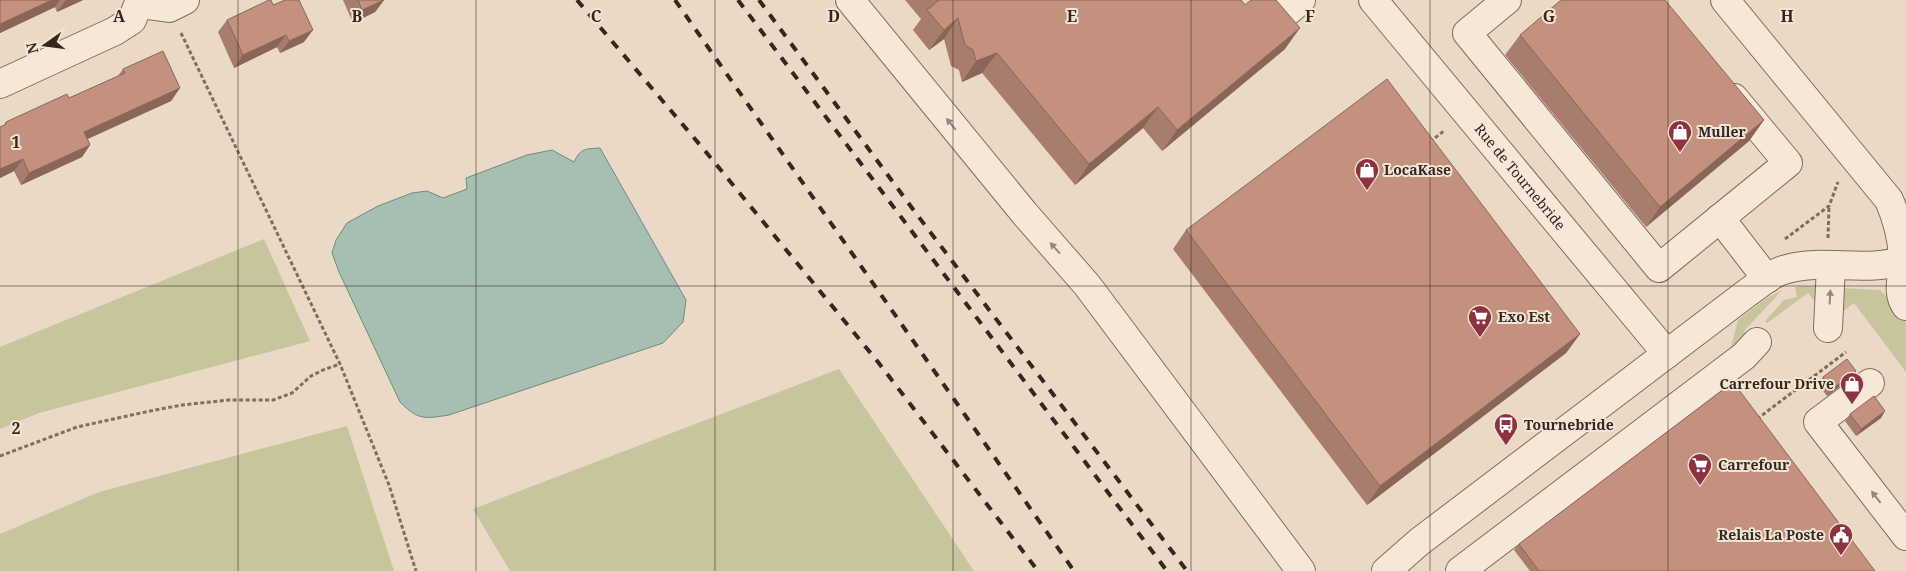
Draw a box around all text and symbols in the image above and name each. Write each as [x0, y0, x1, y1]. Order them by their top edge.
text: A [113, 5, 126, 27]
text: B [352, 5, 363, 27]
text: C [591, 5, 602, 27]
text: D [828, 5, 840, 27]
text: E [1067, 5, 1077, 27]
text: F [1305, 5, 1315, 27]
text: G [1543, 5, 1555, 27]
text: H [1780, 5, 1794, 27]
north arrow [20, 20, 70, 70]
text: N [21, 41, 42, 56]
one-way arrow [945, 118, 956, 131]
street label: Rue de Tournebride [1471, 119, 1570, 234]
shop icon: Muller [1667, 119, 1693, 153]
place label: Muller [1698, 122, 1747, 141]
text: 1 [11, 131, 21, 153]
shop icon: LocaKase [1354, 157, 1380, 191]
place label: LocaKase [1384, 160, 1451, 179]
one-way arrow [1049, 243, 1061, 255]
one-way arrow [1826, 289, 1834, 305]
supermarket icon: Exo Est [1467, 304, 1493, 338]
place label: Exo Est [1498, 307, 1550, 326]
shop icon: Carrefour Drive [1839, 371, 1865, 405]
place label: Carrefour Drive [1720, 374, 1834, 393]
bus stop icon: Tournebride [1493, 412, 1519, 446]
place label: Tournebride [1524, 415, 1614, 434]
text: 2 [11, 417, 21, 439]
supermarket icon: Carrefour [1687, 452, 1713, 486]
place label: Carrefour [1718, 455, 1790, 474]
one-way arrow [1871, 490, 1881, 504]
public building icon: Relais La Poste [1828, 522, 1854, 556]
place label: Relais La Poste [1718, 525, 1824, 544]

